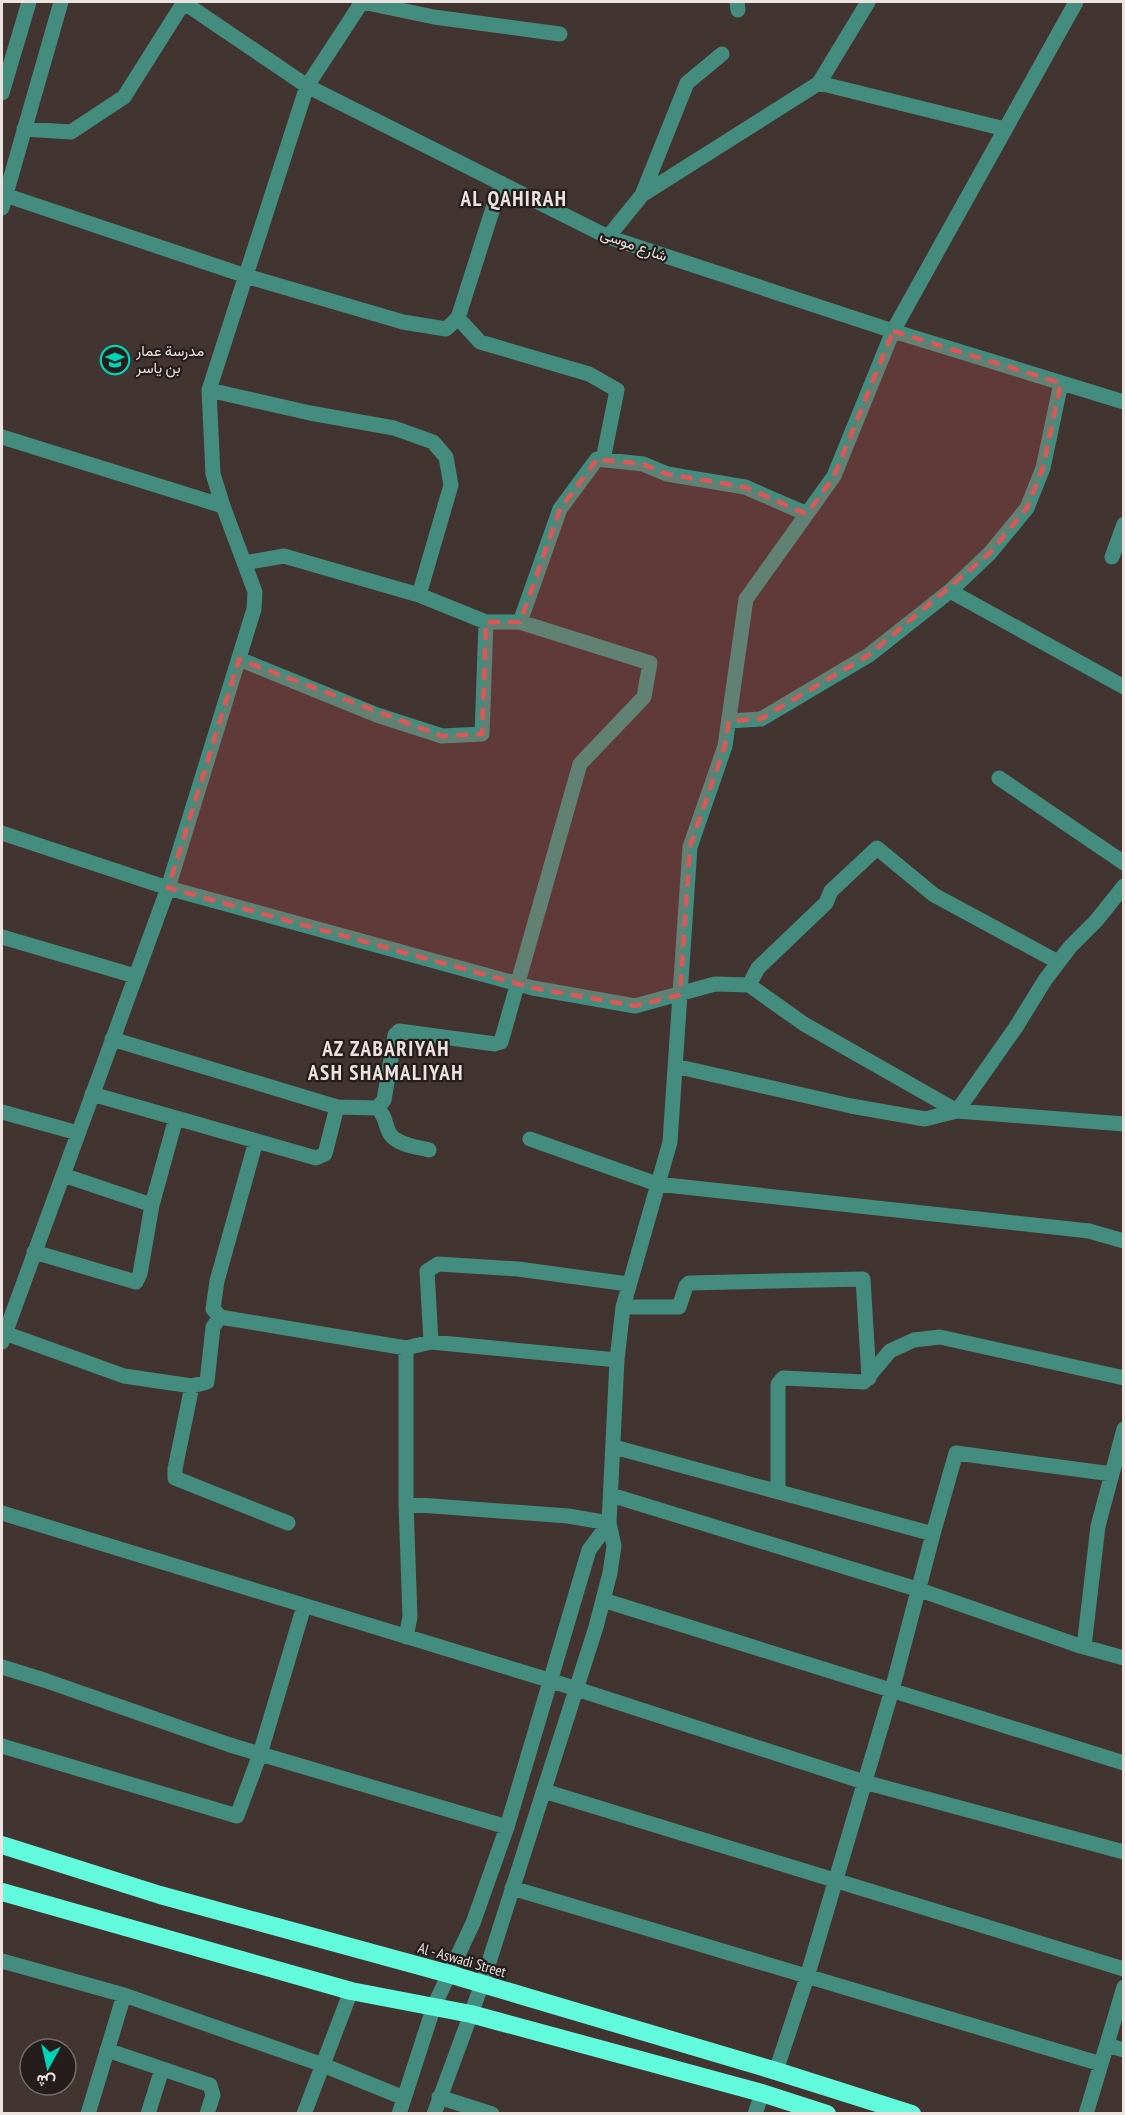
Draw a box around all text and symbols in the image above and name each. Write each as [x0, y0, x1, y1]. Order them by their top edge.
district label: AL QAHIRAH [460, 185, 567, 212]
street label: شارع موسى [598, 224, 670, 267]
place label: مدرسة عمار بن ياسر [135, 341, 204, 378]
school or university icon: مدرسة عمار بن ياسر [99, 344, 131, 376]
district label: AZ ZABARIYAH ASH SHAMALIYAH [307, 1035, 464, 1086]
street label: Al - Aswadi Street [416, 1938, 508, 1981]
north arrow [18, 2037, 78, 2097]
text: ش [35, 2071, 57, 2093]

